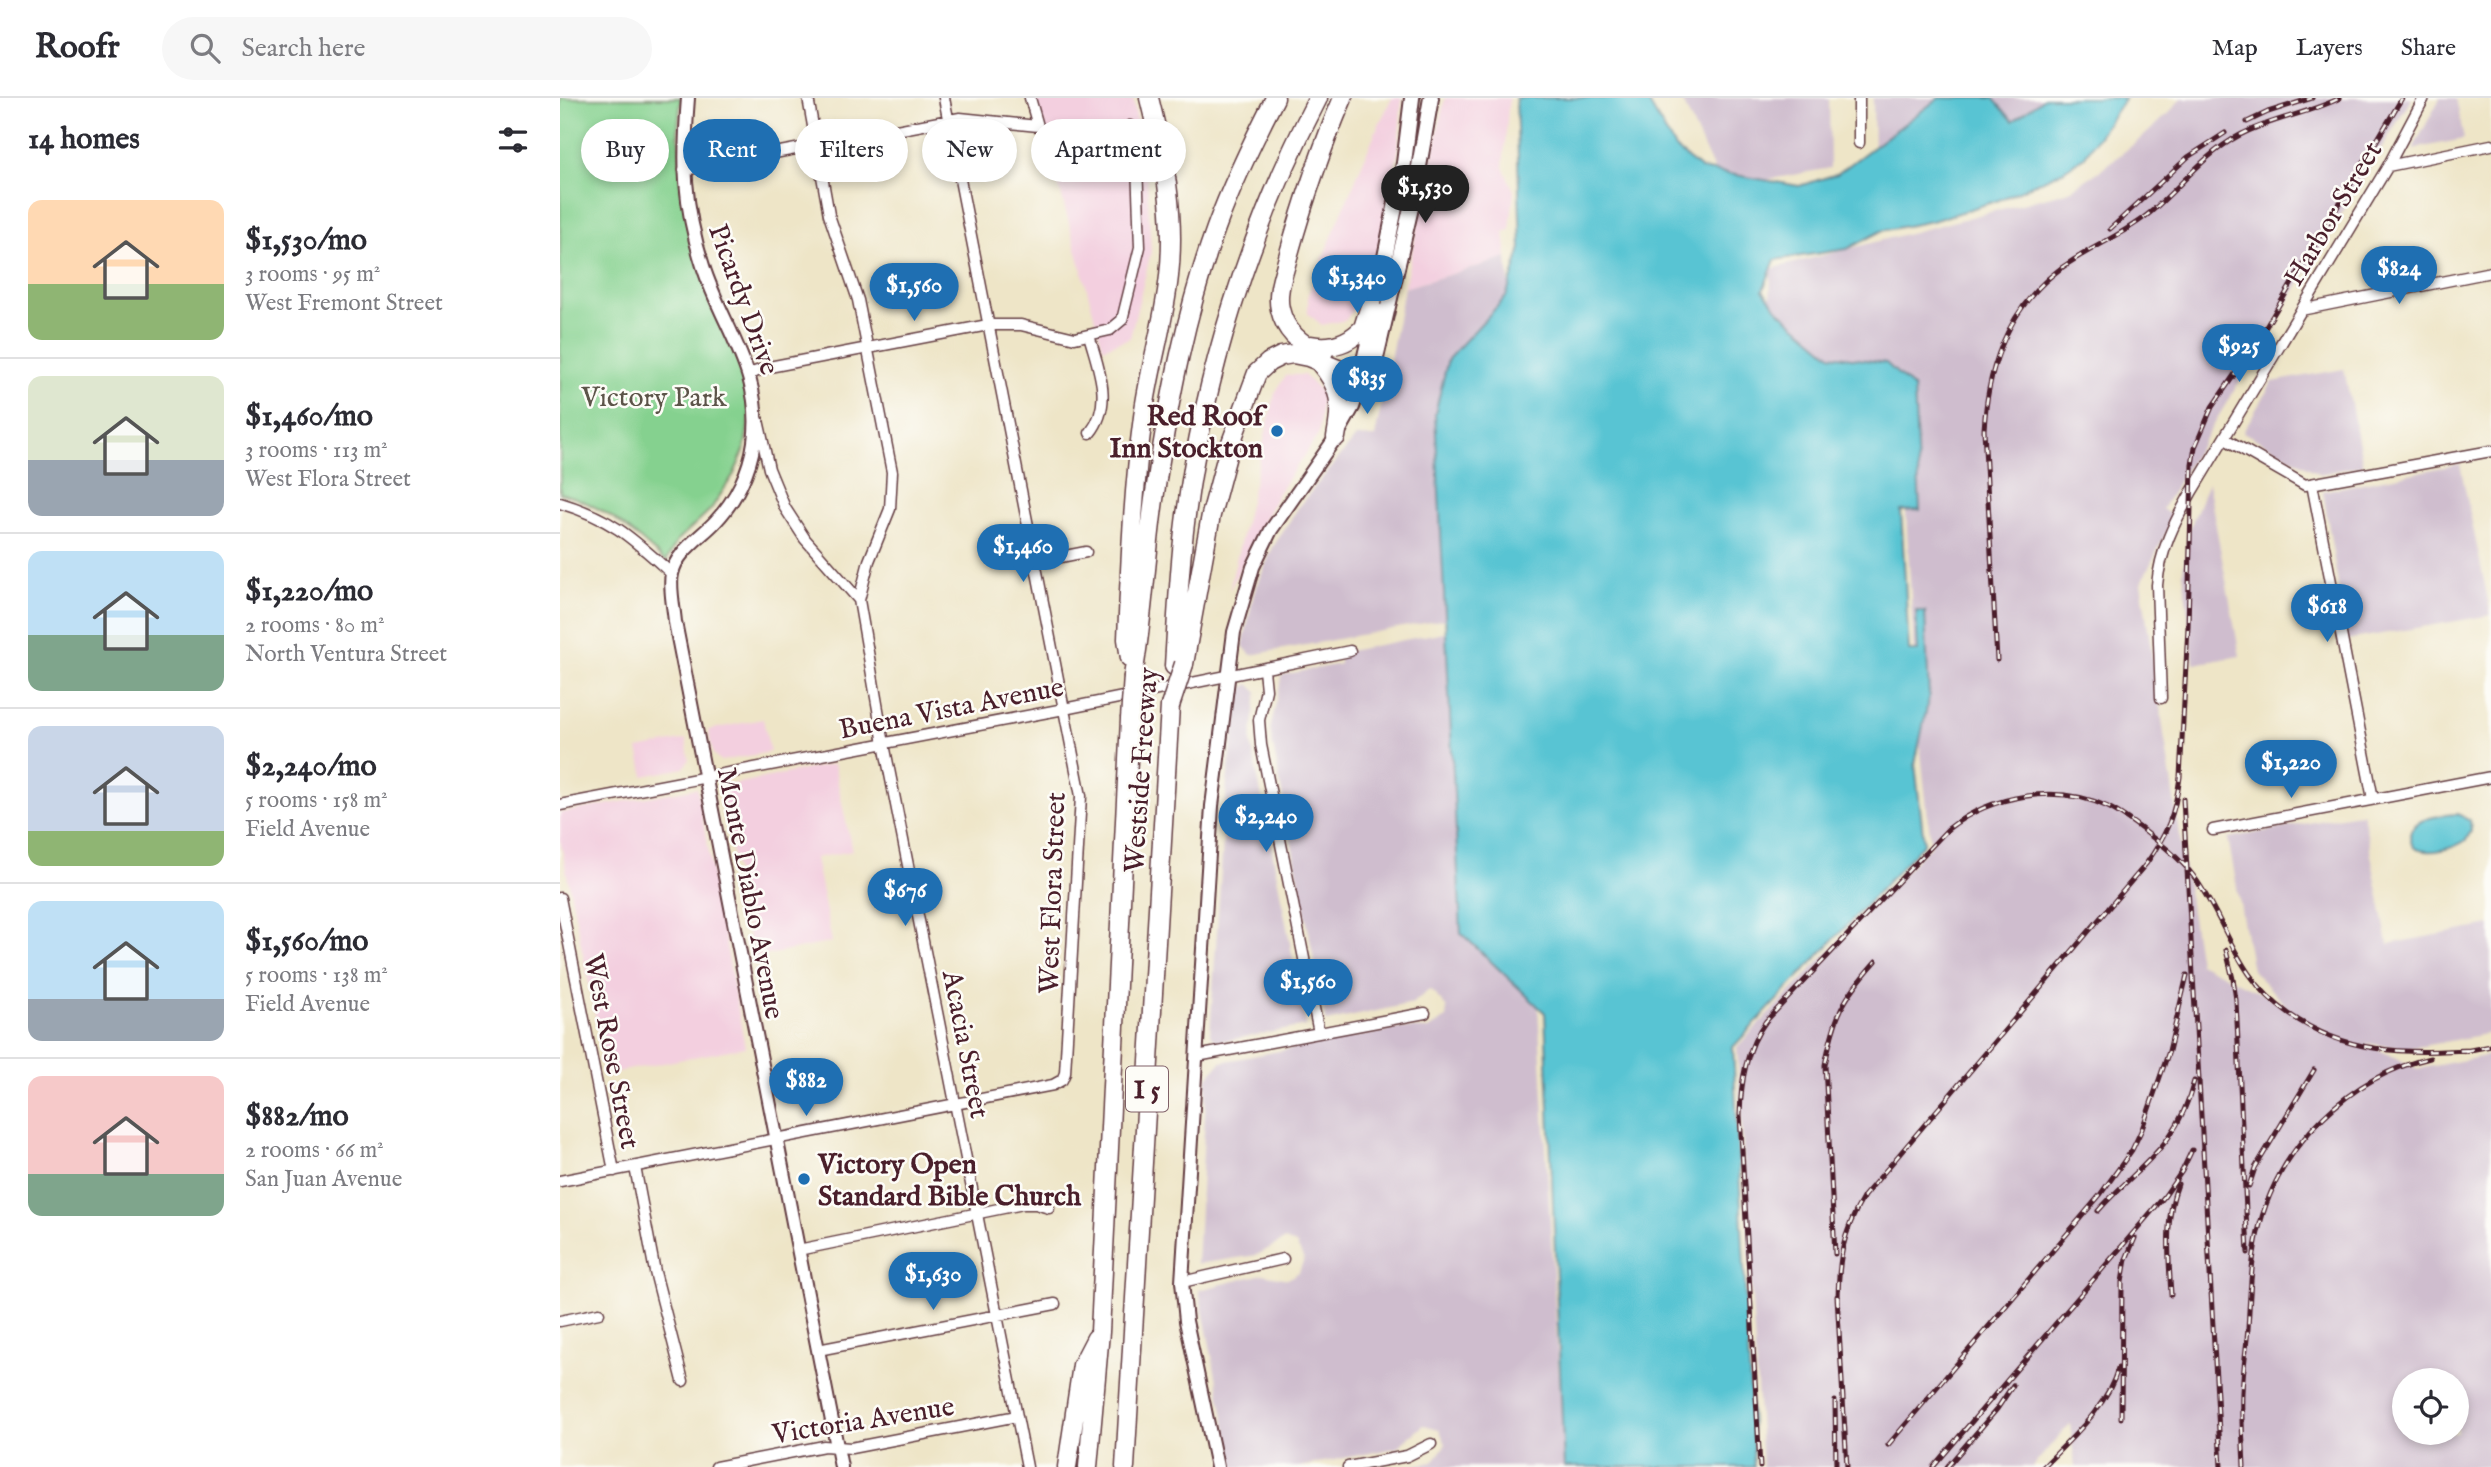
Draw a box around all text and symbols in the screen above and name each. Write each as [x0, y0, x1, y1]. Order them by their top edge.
search box [162, 17, 652, 80]
text: Roofr [35, 27, 120, 69]
icon: search [186, 29, 224, 67]
text: Search here [242, 32, 365, 65]
text: Map [2212, 33, 2258, 64]
text: Layers [2296, 33, 2363, 64]
text: Share [2401, 33, 2456, 64]
chip: Buy [581, 119, 669, 182]
chip: Rent [683, 119, 781, 182]
chip: Filters [795, 119, 908, 182]
chip: New [922, 119, 1017, 182]
chip: Apartment [1031, 119, 1186, 182]
text: 14 homes [28, 121, 140, 159]
icon: filters [494, 121, 532, 159]
street label: Harbor Street [2277, 135, 2391, 293]
pin: $1,530 [1368, 166, 1482, 225]
text: $1,530 [1397, 173, 1453, 202]
street label: Picardy Drive [699, 220, 786, 380]
text: $1,530/mo [245, 222, 367, 260]
icon: home [84, 228, 168, 312]
pin: $824 [2358, 246, 2440, 306]
text: $824 [2377, 254, 2421, 283]
pin: $1,340 [1300, 256, 1414, 315]
text: 3 rooms · 95 m² [245, 260, 380, 289]
text: $1,340 [1328, 263, 1386, 292]
pin: $1,560 [857, 264, 971, 323]
text: $1,560 [886, 271, 942, 300]
text: West Fremont Street [245, 289, 443, 318]
pin: $925 [2198, 324, 2280, 384]
text: $925 [2218, 332, 2260, 361]
pin: $835 [1326, 356, 1408, 416]
text: $835 [1348, 364, 1386, 393]
park label: Victory Park [580, 381, 728, 416]
text: $1,460/mo [245, 398, 373, 436]
place label: Red Roof Inn Stockton [1110, 400, 1268, 467]
icon: home [84, 404, 168, 488]
marker: Red Roof Inn Stockton [1269, 423, 1285, 439]
text: 3 rooms · 113 m² [245, 436, 388, 465]
text: West Flora Street [245, 465, 411, 494]
pin: $1,460 [966, 524, 1080, 584]
text: $1,460 [993, 532, 1053, 561]
text: $1,220/mo [245, 573, 373, 611]
icon: home [84, 579, 168, 663]
pin: $618 [2286, 584, 2368, 644]
text: $618 [2307, 592, 2347, 621]
text: 2 rooms · 80 m² [245, 611, 385, 640]
text: North Ventura Street [245, 640, 447, 669]
street label: Westside Freeway [1118, 666, 1167, 874]
street label: Buena Vista Avenue [836, 670, 1067, 748]
pin: $1,220 [2234, 740, 2348, 800]
text: $2,240/mo [245, 748, 377, 786]
text: $1,220 [2261, 748, 2321, 777]
icon: home [84, 754, 168, 838]
street label: Monte Diablo Avenue [708, 765, 791, 1022]
text: 5 rooms · 158 m² [245, 786, 388, 815]
street label: West Flora Street [1032, 791, 1075, 995]
pin: $2,240 [1209, 794, 1323, 854]
text: $2,240 [1234, 802, 1298, 831]
text: Field Avenue [245, 815, 370, 844]
pin: $676 [864, 868, 946, 928]
text: $676 [884, 876, 926, 905]
text: $1,560/mo [245, 923, 368, 961]
icon: home [84, 929, 168, 1013]
street label: West Rose Street [574, 951, 647, 1153]
pin: $1,560 [1251, 960, 1365, 1019]
text: 5 rooms · 138 m² [245, 961, 388, 990]
street label: Acacia Street [933, 966, 996, 1122]
text: $1,560 [1280, 967, 1336, 996]
text: Field Avenue [245, 990, 370, 1019]
pin: $882 [765, 1058, 847, 1118]
text: $882 [785, 1066, 827, 1095]
road number: I 5 [1126, 1066, 1168, 1112]
text: $882/mo [245, 1098, 349, 1136]
icon: home [84, 1104, 168, 1188]
text: 2 rooms · 66 m² [245, 1136, 384, 1165]
place label: Victory Open Standard Bible Church [817, 1148, 1082, 1215]
text: San Juan Avenue [245, 1165, 402, 1194]
marker: Victory Open Standard Bible Church [796, 1171, 812, 1187]
pin: $1,630 [876, 1252, 990, 1312]
text: $1,630 [904, 1260, 962, 1289]
map controls [2392, 1368, 2469, 1445]
button: locate [2392, 1368, 2469, 1445]
street label: Victoria Avenue [769, 1390, 957, 1453]

